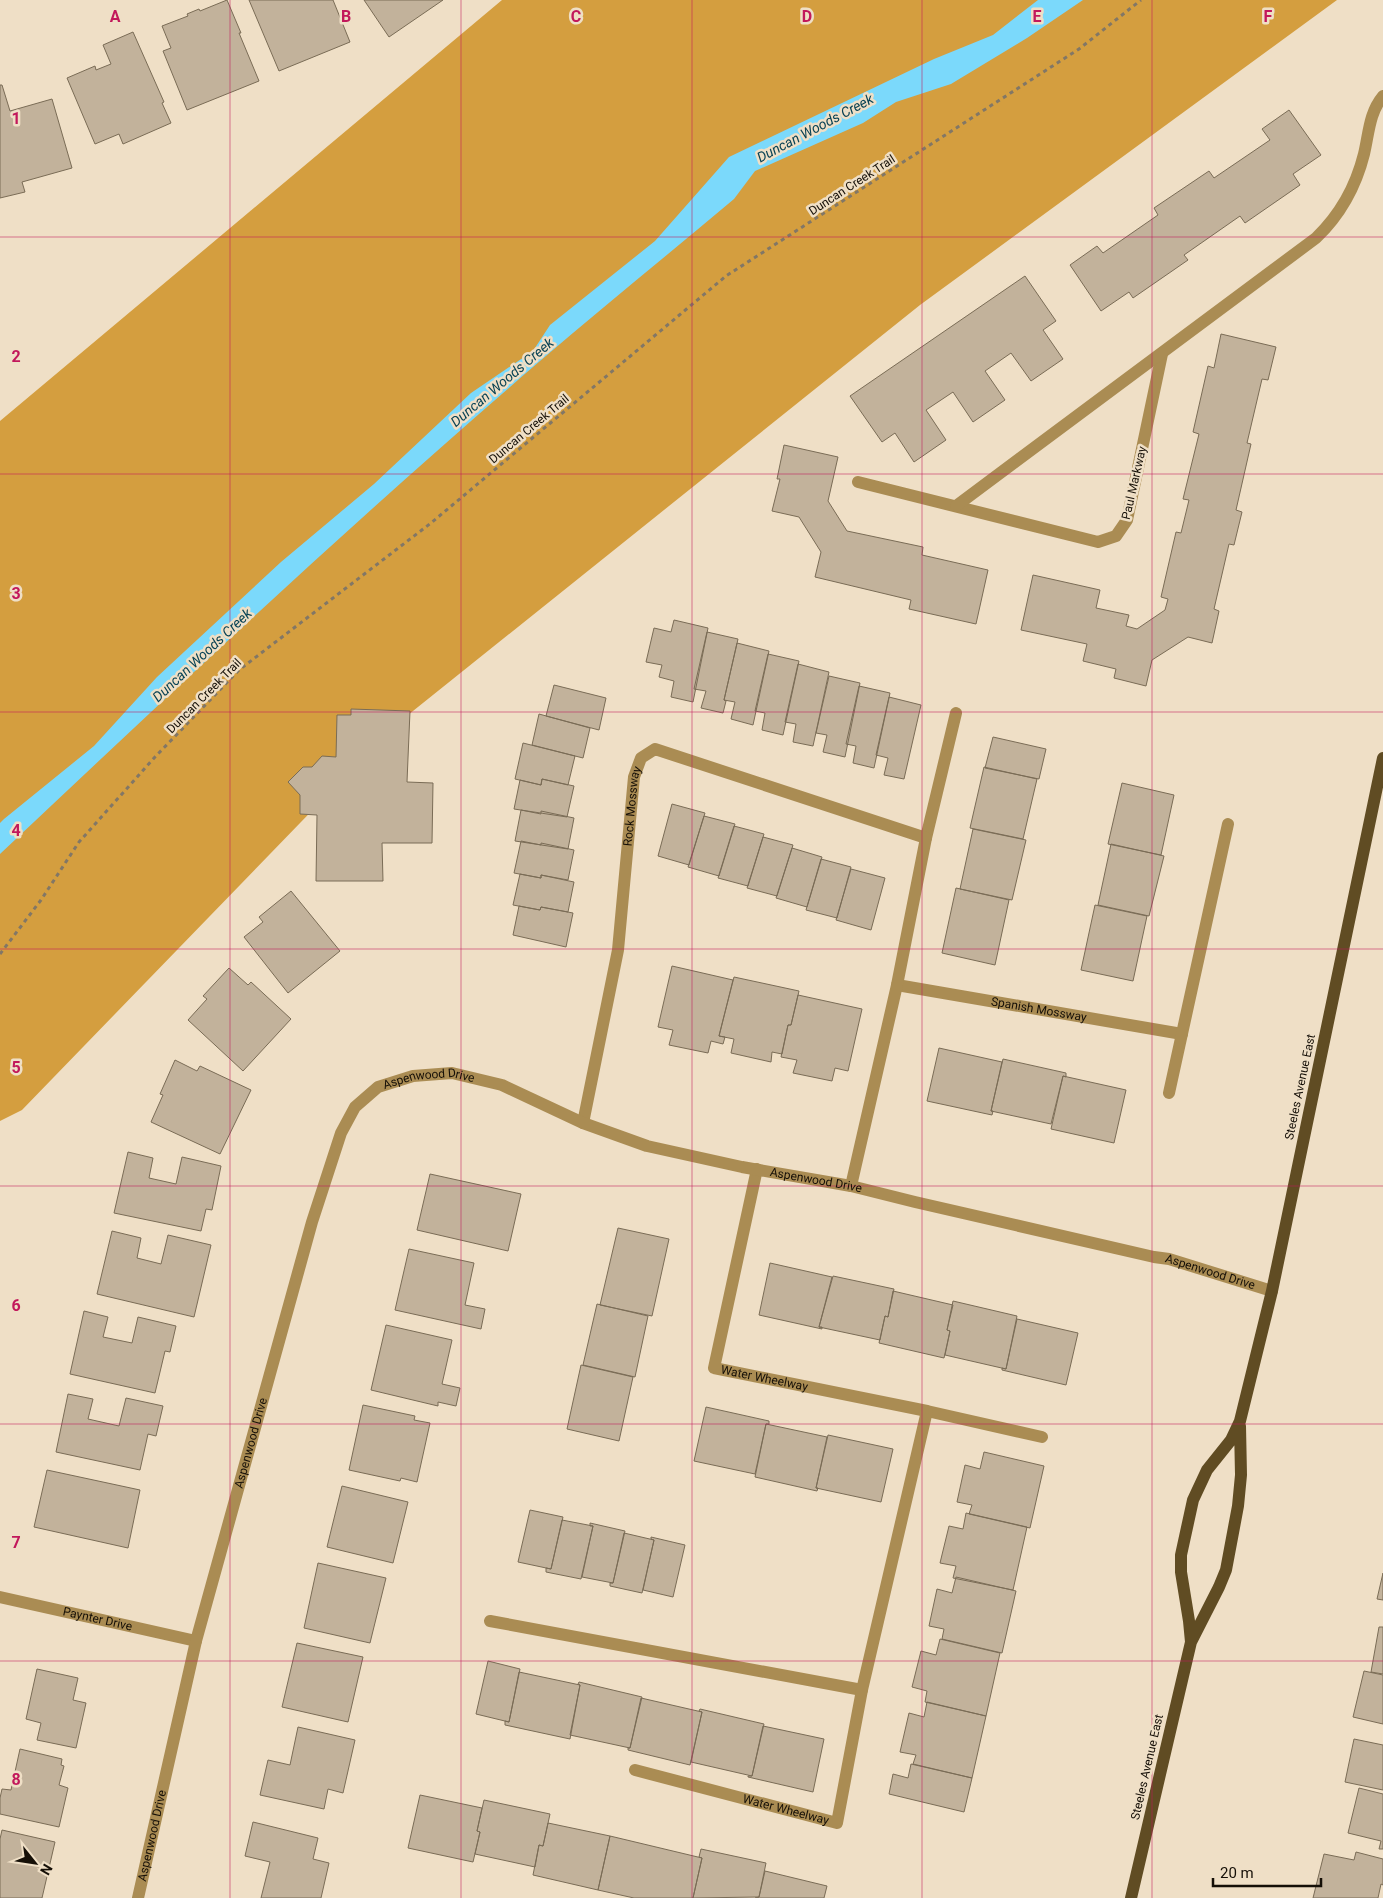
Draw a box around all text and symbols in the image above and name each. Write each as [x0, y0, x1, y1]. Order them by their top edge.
text: A [110, 7, 121, 26]
text: B [341, 7, 351, 26]
text: C [571, 7, 581, 26]
text: D [802, 7, 812, 26]
text: E [1033, 7, 1042, 26]
text: F [1264, 7, 1273, 26]
water label: Duncan Woods Creek [754, 90, 877, 165]
text: 1 [11, 109, 21, 128]
street label: Duncan Creek Trail [806, 152, 898, 218]
water label: Duncan Woods Creek [447, 334, 558, 430]
text: 2 [11, 347, 21, 366]
street label: Duncan Creek Trail [486, 392, 572, 466]
street label: Paul Markway [1119, 445, 1149, 521]
text: 3 [11, 584, 21, 603]
water label: Duncan Woods Creek [149, 604, 256, 705]
street label: Duncan Creek Trail [164, 656, 244, 736]
street label: Rock Mossway [621, 764, 644, 847]
text: 4 [11, 821, 21, 840]
street label: Spanish Mossway [990, 994, 1088, 1025]
street label: Steeles Avenue East [1282, 1033, 1318, 1141]
text: 5 [11, 1058, 21, 1077]
street label: Aspenwood Drive [381, 1066, 476, 1092]
street label: Aspenwood Drive [769, 1165, 864, 1195]
street label: Aspenwood Drive [1164, 1251, 1257, 1292]
text: 6 [11, 1296, 21, 1315]
street label: Water Wheelway [720, 1363, 809, 1394]
street label: Aspenwood Drive [232, 1396, 270, 1490]
text: 7 [11, 1533, 21, 1552]
street label: Paynter Drive [62, 1604, 134, 1633]
street label: Steeles Avenue East [1128, 1713, 1166, 1821]
text: 8 [11, 1770, 21, 1789]
street label: Aspenwood Drive [135, 1789, 169, 1883]
street label: Water Wheelway [741, 1792, 831, 1828]
north arrow [10, 1838, 60, 1888]
scale bar [1213, 1856, 1320, 1888]
text: N [37, 1861, 56, 1878]
text: 20 m [1220, 1864, 1254, 1882]

